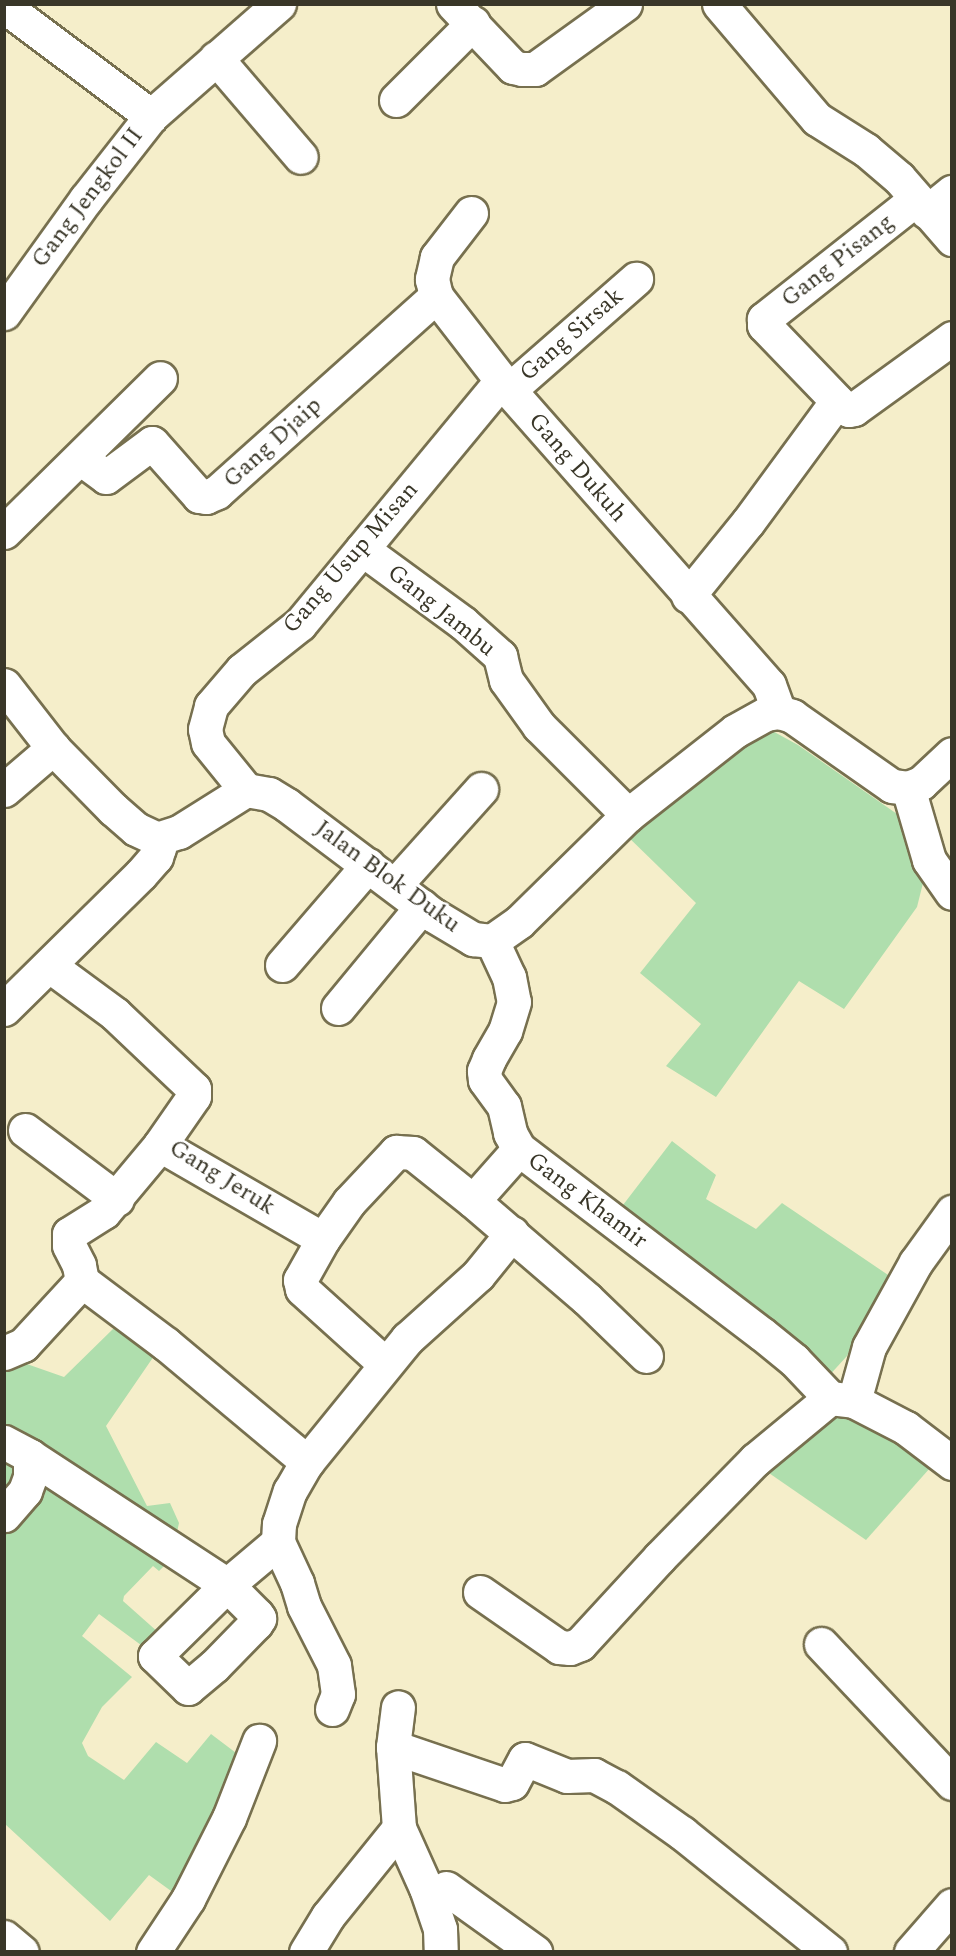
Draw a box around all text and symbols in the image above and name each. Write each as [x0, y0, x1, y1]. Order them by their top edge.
street label: Gang Jengkol II [26, 122, 150, 274]
street label: Gang Pisang [776, 208, 900, 314]
street label: Gang Sirsak [514, 282, 630, 388]
street label: Gang Djaip [218, 391, 328, 495]
street label: Gang Dukuh [522, 407, 632, 529]
street label: Gang Usup Misan [277, 476, 425, 640]
street label: Gang Jambu [381, 559, 501, 663]
street label: Jalan Blok Duku [309, 815, 465, 939]
street label: Gang Jeruk [163, 1134, 281, 1222]
street label: Gang Khamir [521, 1146, 653, 1256]

